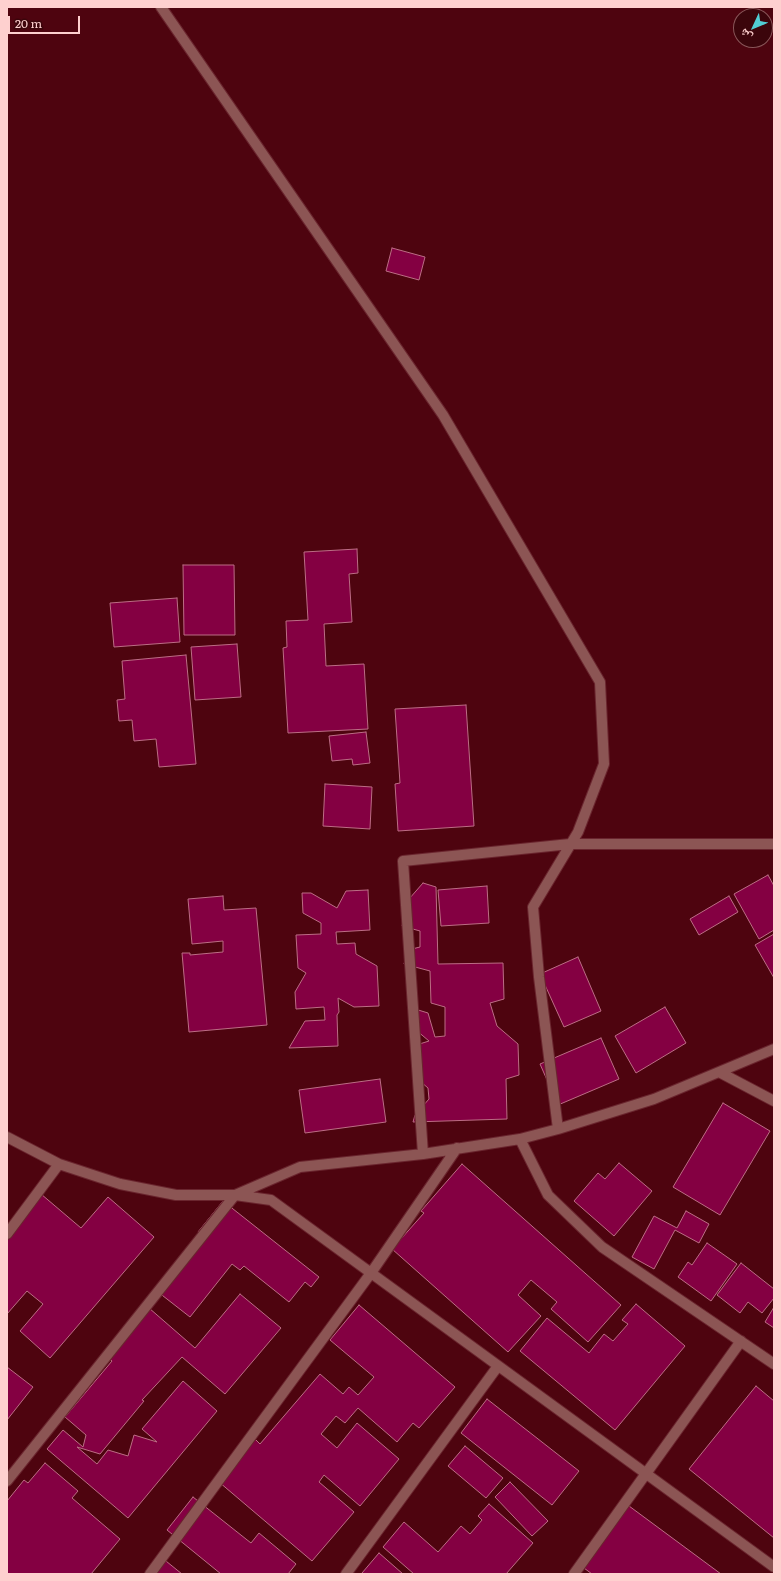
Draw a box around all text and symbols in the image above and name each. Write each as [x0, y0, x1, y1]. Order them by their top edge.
scale bar [10, 8, 82, 34]
north arrow [733, 8, 773, 48]
text: 20 m [15, 14, 42, 32]
text: ش [735, 26, 755, 45]

